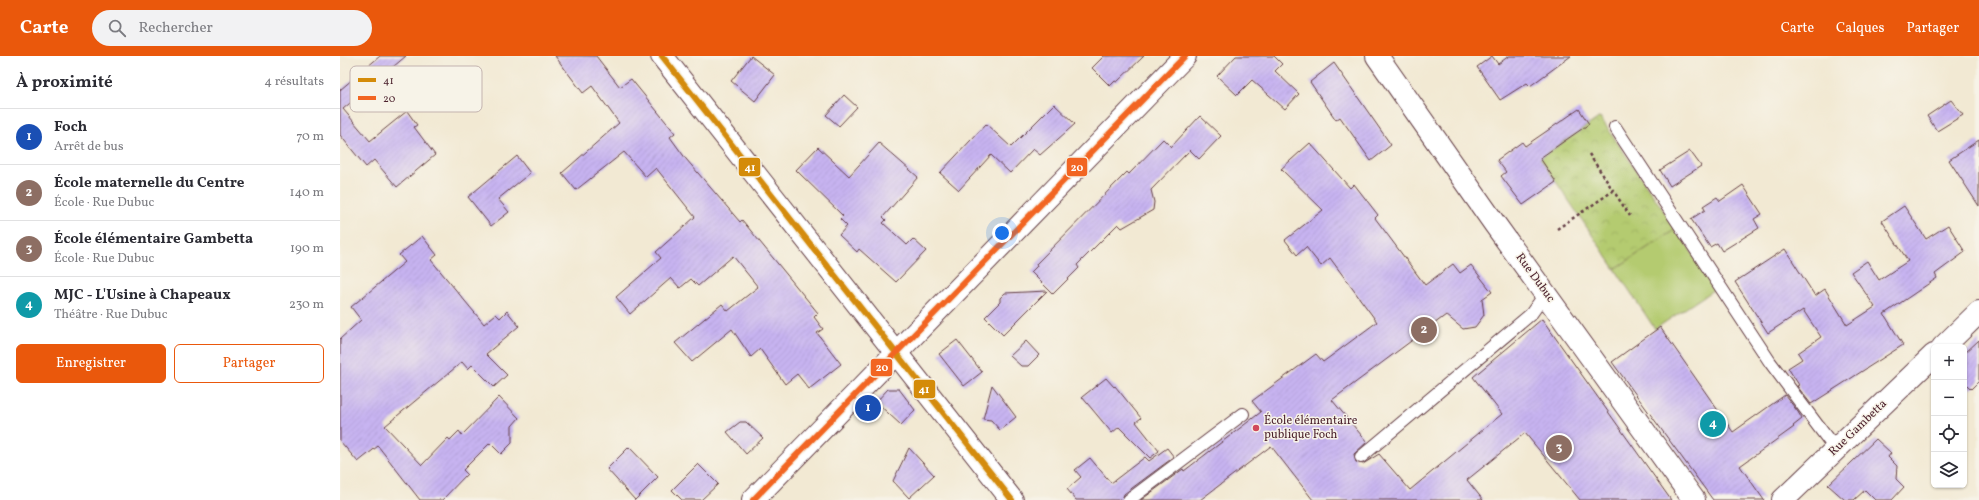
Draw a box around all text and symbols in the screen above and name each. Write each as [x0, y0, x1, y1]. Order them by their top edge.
search box [92, 10, 372, 46]
text: Carte [20, 15, 68, 41]
icon: search [106, 17, 128, 39]
text: Rechercher [138, 18, 213, 39]
text: Carte [1781, 19, 1814, 38]
text: Calques [1836, 19, 1884, 38]
text: Partager [1906, 19, 1959, 38]
legend [350, 66, 482, 112]
text: À proximité [16, 71, 113, 94]
text: 4 résultats [264, 73, 324, 91]
text: 41 [383, 74, 394, 89]
text: 20 [383, 92, 396, 107]
text: Foch [54, 117, 87, 138]
text: 1 [26, 128, 32, 146]
text: 70 m [296, 128, 324, 146]
text: Arrêt de bus [54, 138, 123, 156]
line badge: 41 [738, 157, 761, 177]
line badge: 20 [1066, 157, 1088, 177]
text: 41 [744, 161, 756, 176]
text: 20 [1071, 161, 1083, 176]
text: École maternelle du Centre [54, 173, 244, 194]
text: 2 [26, 184, 32, 202]
text: 140 m [290, 184, 324, 202]
text: École · Rue Dubuc [54, 194, 154, 212]
your location [992, 223, 1012, 243]
text: École élémentaire Gambetta [54, 229, 253, 250]
text: 3 [26, 240, 32, 258]
text: 190 m [290, 240, 324, 258]
text: École · Rue Dubuc [54, 250, 154, 268]
street label: Rue Dubuc [1512, 250, 1558, 306]
text: MJC - L'Usine à Chapeaux [54, 285, 231, 306]
text: 4 [25, 296, 33, 314]
text: 230 m [289, 296, 324, 314]
text: Théâtre · Rue Dubuc [54, 306, 168, 324]
pin: 2 [1411, 315, 1437, 345]
button: Enregistrer [16, 344, 166, 383]
button: Partager [174, 344, 324, 383]
map controls [1931, 344, 1967, 488]
button: + [1931, 344, 1967, 380]
line badge: 20 [870, 358, 893, 377]
text: 20 [876, 361, 888, 376]
line badge: 41 [913, 379, 936, 399]
button: − [1931, 380, 1967, 416]
text: 41 [918, 383, 930, 398]
pin: 1 [855, 393, 881, 423]
street label: Rue Gambetta [1825, 396, 1891, 460]
pin: 4 [1700, 409, 1726, 439]
place label: École élémentaire publique Foch [1264, 412, 1358, 443]
button: locate [1931, 416, 1967, 452]
marker: École élémentaire publique Foch [1251, 423, 1261, 433]
pin: 3 [1546, 433, 1572, 463]
button: layers [1931, 452, 1967, 488]

